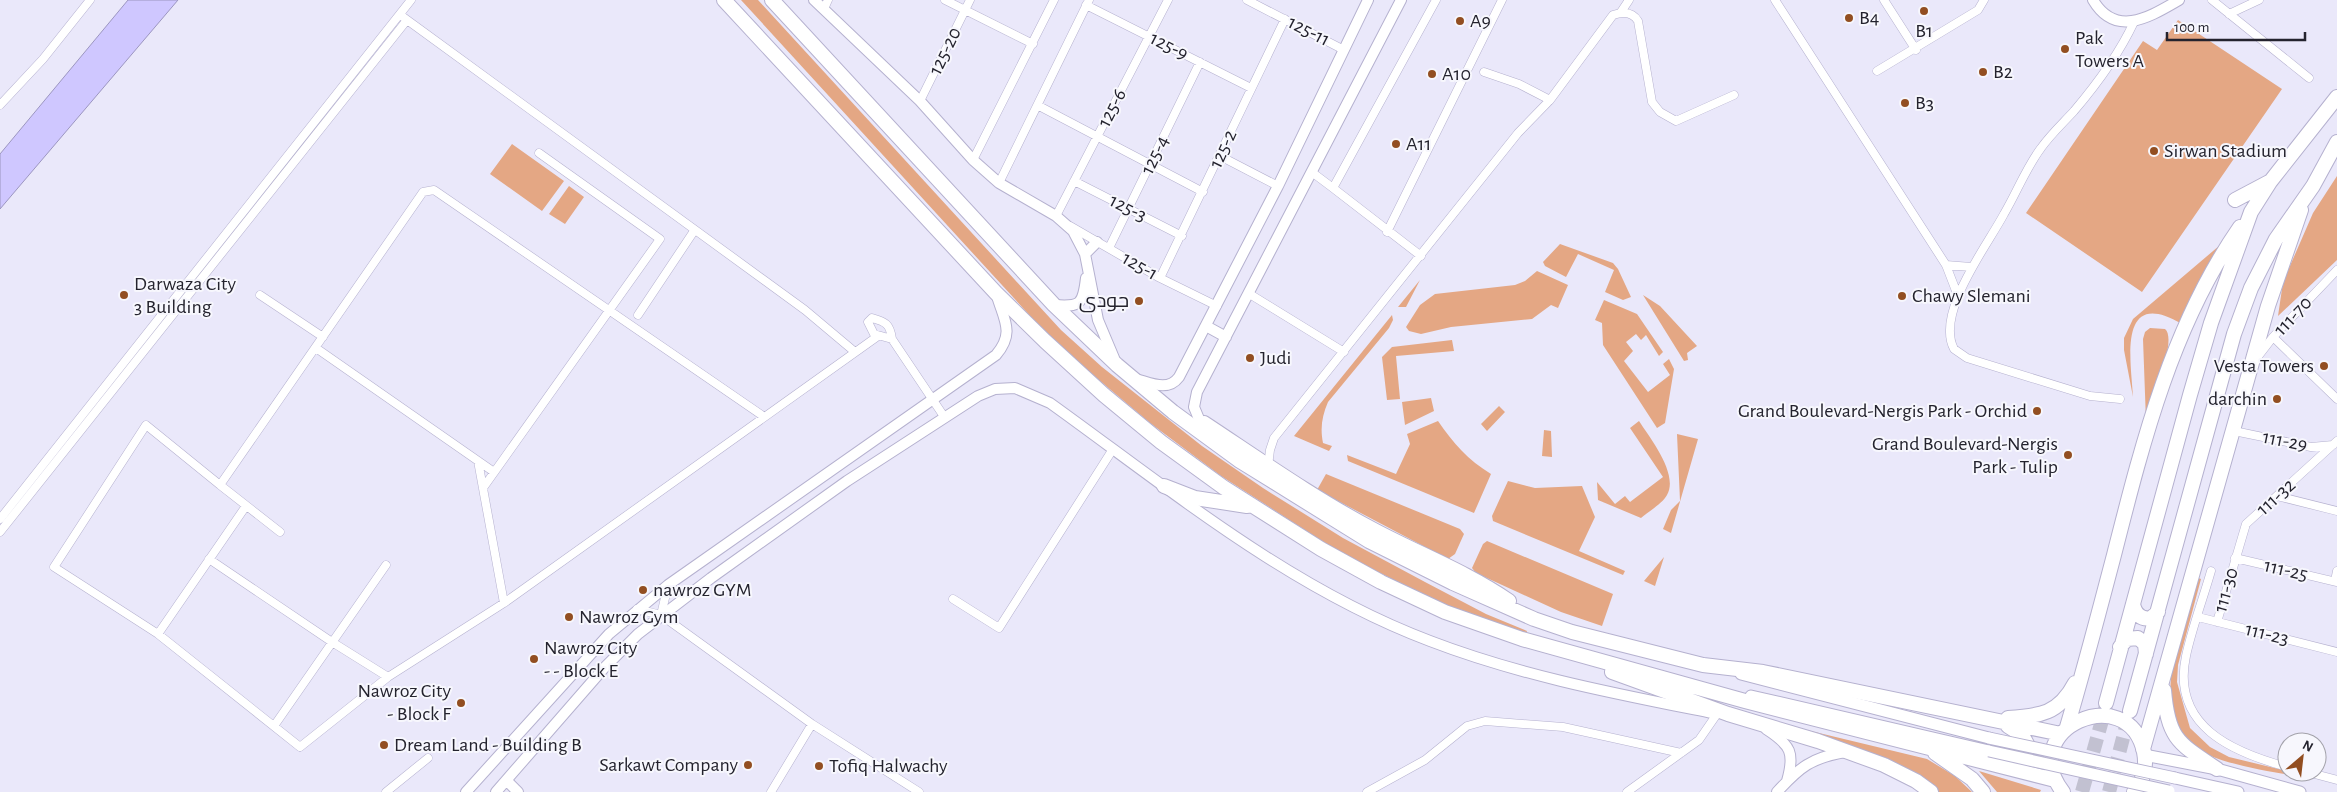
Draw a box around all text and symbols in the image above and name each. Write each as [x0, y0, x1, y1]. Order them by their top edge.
marker: B1 [1918, 5, 1930, 17]
place label: B4 [1859, 8, 1879, 28]
scale bar [2167, 10, 2304, 42]
place label: A9 [1470, 11, 1491, 31]
street label: 125-11 [1285, 12, 1333, 50]
marker: B4 [1843, 12, 1855, 24]
marker: A9 [1454, 15, 1466, 27]
text: 100 m [2174, 20, 2209, 35]
place label: B1 [1915, 21, 1933, 41]
street label: 125-20 [925, 24, 965, 78]
street label: 125-9 [1147, 28, 1191, 64]
place label: Pak Towers A [2075, 28, 2145, 71]
marker: Pak Towers A [2059, 43, 2071, 55]
place label: B2 [1993, 62, 2013, 82]
place label: A10 [1442, 64, 1471, 84]
marker: B2 [1977, 66, 1989, 78]
marker: A10 [1426, 68, 1438, 80]
street label: 125-6 [1094, 86, 1130, 130]
place label: B3 [1915, 93, 1934, 113]
marker: B3 [1899, 97, 1911, 109]
street label: 125-2 [1206, 127, 1240, 171]
street label: 125-4 [1137, 133, 1173, 177]
place label: A11 [1406, 134, 1431, 154]
marker: A11 [1390, 138, 1402, 150]
place label: Sirwan Stadium [2164, 141, 2287, 161]
marker: Sirwan Stadium [2148, 145, 2160, 157]
street label: 125-3 [1106, 190, 1150, 226]
street label: 125-1 [1119, 248, 1161, 284]
place label: Darwaza City 3 Building [134, 274, 236, 317]
place label: Chawy Slemani [1912, 286, 2031, 306]
marker: Darwaza City 3 Building [118, 289, 130, 301]
marker: Chawy Slemani [1896, 290, 1908, 302]
place label: جودی [1079, 291, 1129, 313]
street label: 111-70 [2270, 292, 2316, 340]
marker: جودی [1133, 295, 1145, 307]
place label: Judi [1260, 348, 1291, 368]
marker: Judi [1244, 352, 1256, 364]
place label: Vesta Towers [2214, 356, 2314, 376]
marker: Vesta Towers [2318, 360, 2330, 372]
place label: darchin [2208, 389, 2267, 409]
marker: darchin [2271, 393, 2283, 405]
place label: Grand Boulevard-Nergis Park - Orchid [1738, 401, 2027, 421]
marker: Grand Boulevard-Nergis Park - Orchid [2031, 405, 2043, 417]
street label: 111-29 [2261, 427, 2309, 455]
place label: Grand Boulevard-Nergis Park - Tulip [1872, 434, 2058, 477]
marker: Grand Boulevard-Nergis Park - Tulip [2062, 449, 2074, 461]
street label: 111-32 [2253, 475, 2299, 519]
street label: 111-25 [2262, 555, 2310, 585]
street label: 111-30 [2210, 565, 2242, 615]
place label: nawroz GYM [653, 580, 752, 600]
marker: nawroz GYM [637, 584, 649, 596]
place label: Nawroz Gym [579, 607, 678, 627]
marker: Nawroz Gym [563, 611, 575, 623]
street label: 111-23 [2243, 619, 2291, 649]
place label: Nawroz City - - Block E [544, 638, 638, 681]
marker: Nawroz City - - Block E [528, 653, 540, 665]
place label: Nawroz City - Block F [358, 681, 451, 724]
marker: Nawroz City - Block F [455, 697, 467, 709]
north arrow [2277, 732, 2327, 782]
place label: Dream Land - Building B [394, 735, 582, 755]
text: N [2300, 738, 2315, 755]
marker: Dream Land - Building B [378, 739, 390, 751]
place label: Sarkawt Company [599, 755, 738, 775]
place label: Tofiq Halwachy [829, 756, 948, 776]
marker: Sarkawt Company [742, 759, 754, 771]
marker: Tofiq Halwachy [813, 760, 825, 772]

